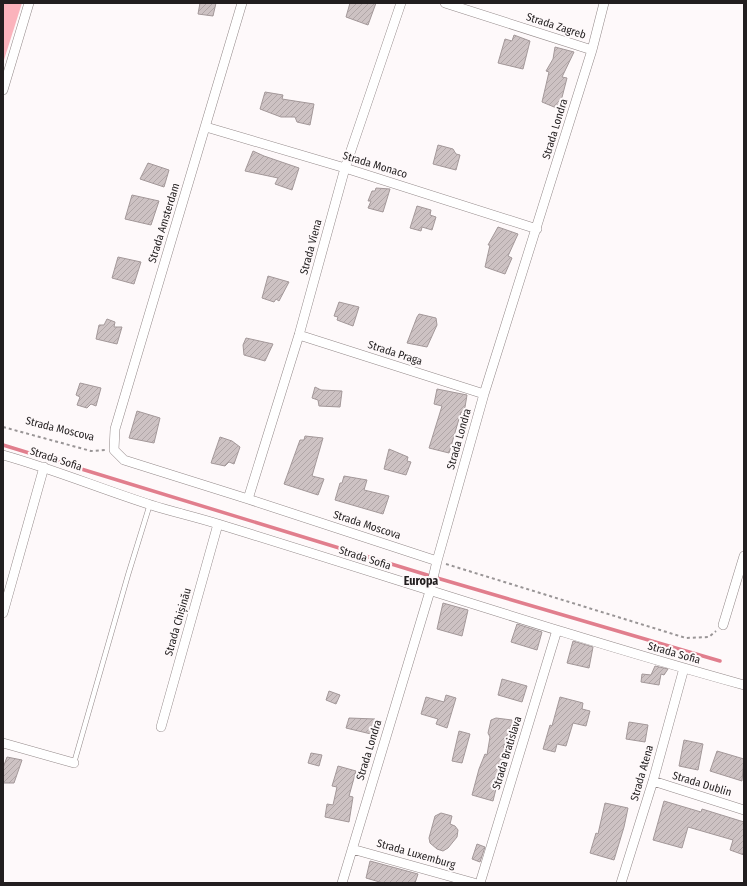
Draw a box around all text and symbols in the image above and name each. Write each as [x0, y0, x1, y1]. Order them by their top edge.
street label: Strada Zagreb [524, 10, 588, 42]
street label: Strada Londra [540, 97, 570, 161]
street label: Strada Monaco [341, 149, 409, 181]
street label: Strada Amsterdam [146, 181, 182, 265]
street label: Strada Viena [297, 218, 325, 276]
street label: Strada Praga [366, 338, 424, 368]
street label: Strada Londra [444, 407, 474, 471]
street label: Strada Moscova [24, 414, 96, 444]
street label: Strada Sofia [28, 444, 84, 474]
street label: Strada Moscova [331, 508, 403, 542]
street label: Strada Sofia [337, 543, 393, 573]
district label: Europa [404, 574, 438, 588]
street label: Strada Chișinău [162, 586, 194, 658]
street label: Strada Sofia [646, 639, 702, 667]
street label: Strada Bratislava [490, 715, 524, 791]
street label: Strada Londra [354, 718, 384, 782]
street label: Strada Atena [628, 743, 656, 803]
street label: Strada Dublin [671, 769, 733, 799]
street label: Strada Luxemburg [375, 837, 458, 872]

